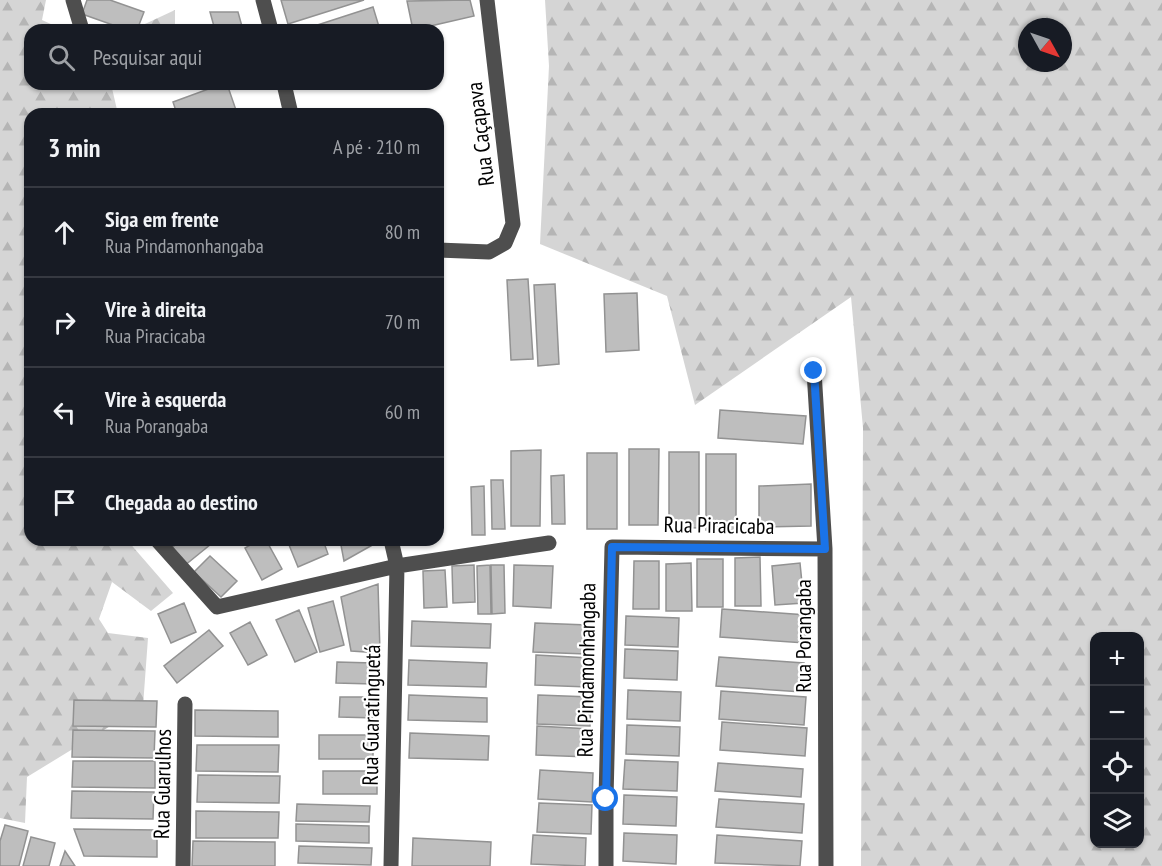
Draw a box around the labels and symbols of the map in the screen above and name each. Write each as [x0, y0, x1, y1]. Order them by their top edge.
north arrow [1018, 18, 1072, 72]
street label: Rua Caçapava [460, 80, 500, 188]
route end [800, 357, 826, 383]
street label: Rua Piracicaba [663, 510, 775, 540]
street label: Rua Porangaba [789, 579, 817, 693]
street label: Rua Pindamonhangaba [570, 583, 602, 757]
street label: Rua Guaratinguetá [356, 644, 386, 786]
street label: Rua Guarulhos [147, 729, 177, 839]
route start [592, 785, 618, 811]

